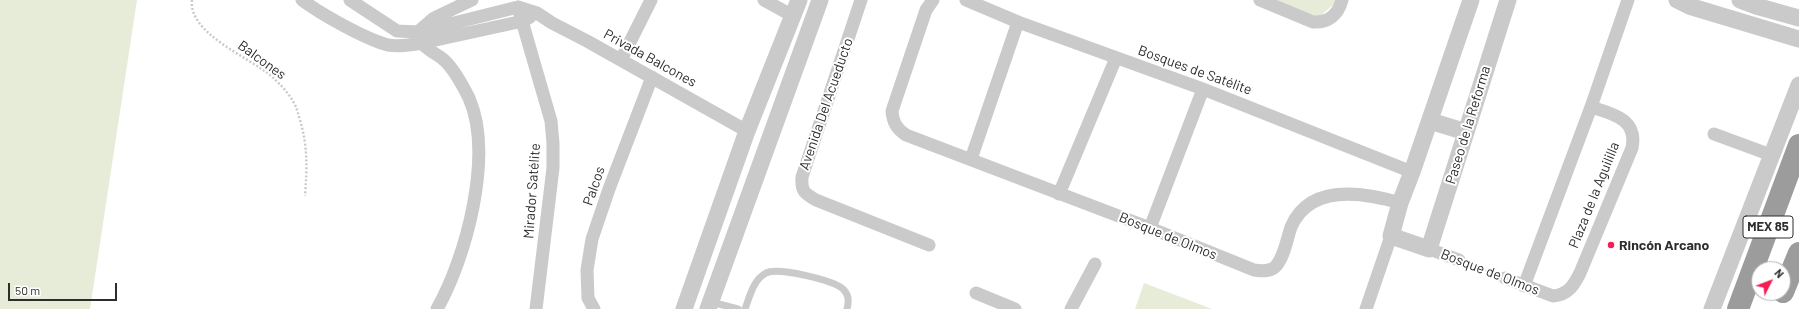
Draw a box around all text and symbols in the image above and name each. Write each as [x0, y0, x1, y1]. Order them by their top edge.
street label: Privada Balcones [601, 26, 699, 90]
street label: Avenida Del Acueducto [796, 36, 856, 172]
street label: Balcones [235, 37, 289, 83]
street label: Bosques de Satélite [1136, 42, 1254, 98]
street label: Paseo de la Reforma [1442, 64, 1494, 186]
street label: Plaza de la Aguililla [1565, 139, 1623, 251]
street label: Mirador Satélite [520, 143, 544, 239]
street label: Palcos [580, 164, 608, 208]
street label: Bosque de Olmos [1116, 209, 1220, 263]
road number: MEX 85 [1743, 216, 1793, 238]
place label: Rincón Arcano [1619, 237, 1709, 253]
marker: Rincón Arcano [1606, 240, 1616, 250]
street label: Bosque de Olmos [1438, 245, 1542, 299]
north arrow [1751, 261, 1791, 301]
text: N [1772, 266, 1787, 280]
scale bar [10, 275, 119, 301]
text: 50 m [15, 283, 40, 297]

